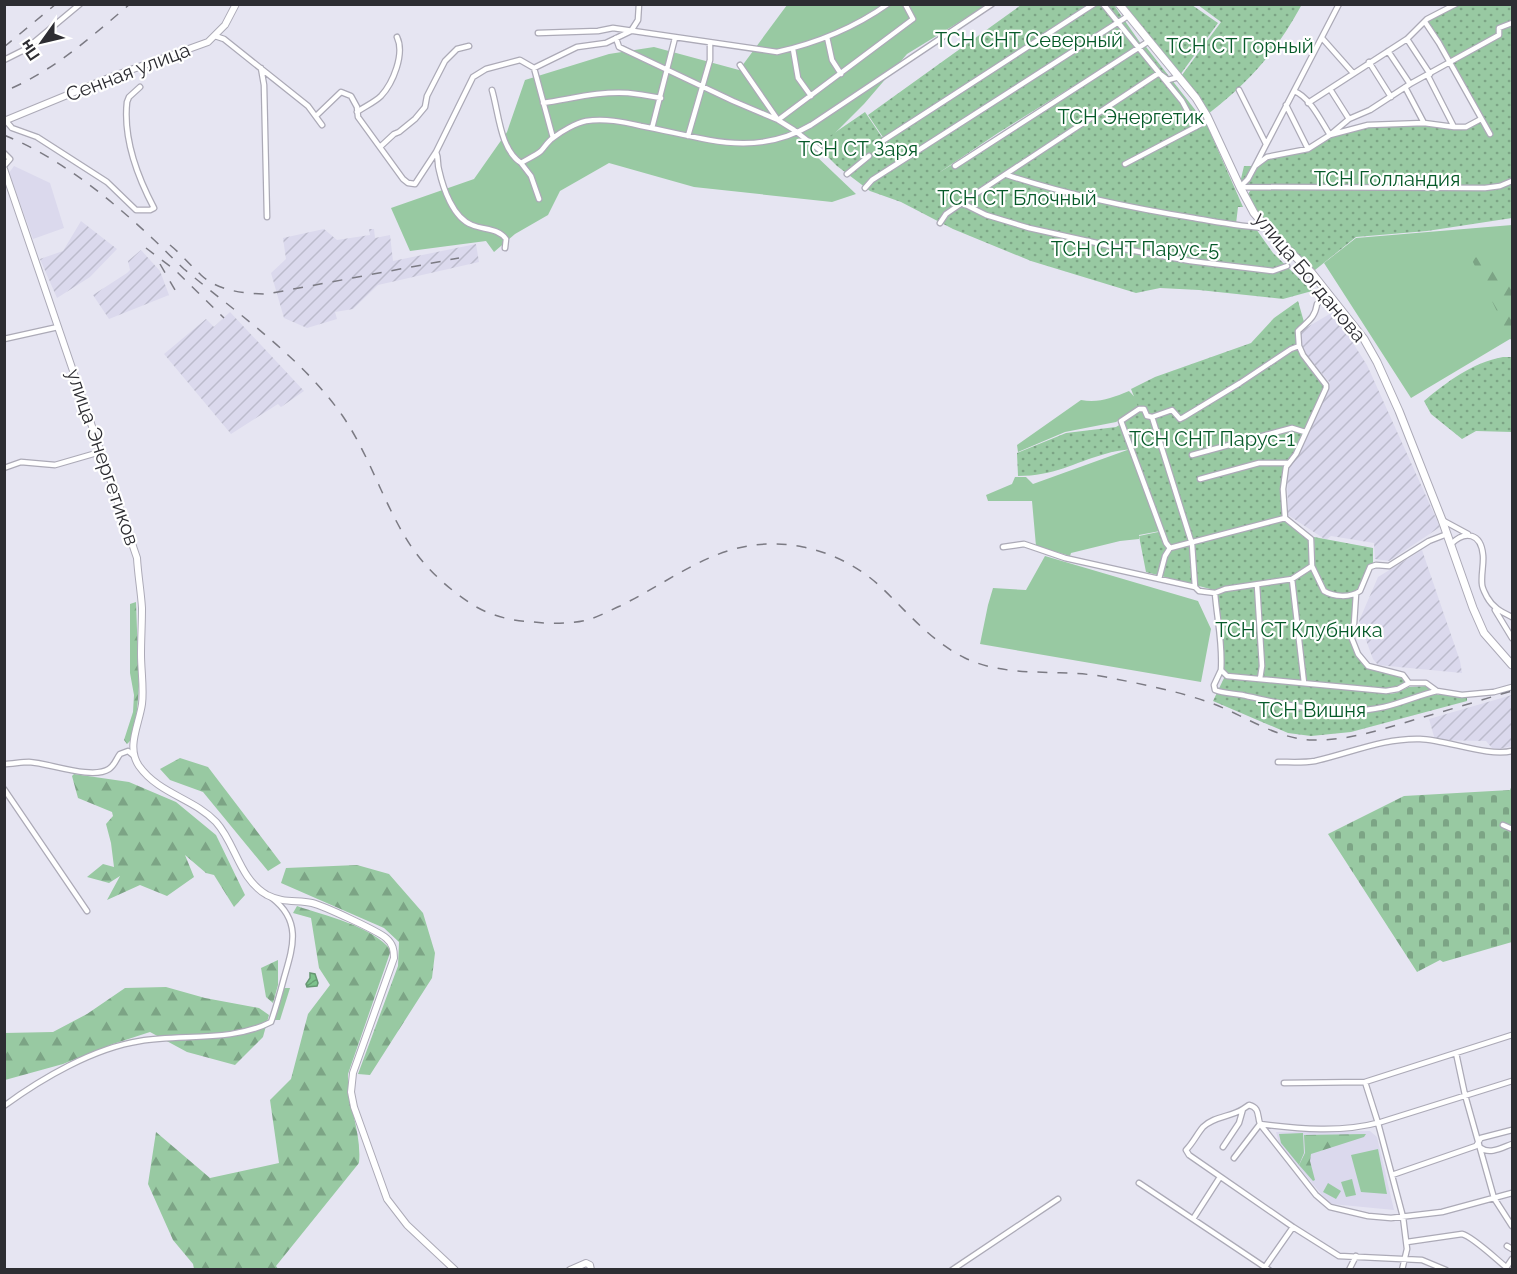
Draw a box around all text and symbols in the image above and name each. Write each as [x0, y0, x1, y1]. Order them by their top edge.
north arrow [12, 12, 72, 72]
park label: ТСН СНТ Северный [935, 28, 1123, 52]
park label: ТСН СТ Горный [1166, 34, 1314, 58]
text: Пн [16, 36, 44, 64]
street label: Сенная улица [62, 37, 194, 107]
park label: ТСН Энергетик [1058, 105, 1204, 129]
park label: ТСН СТ Заря [798, 137, 918, 161]
park label: ТСН Голландия [1314, 167, 1460, 191]
park label: ТСН СТ Блочный [937, 186, 1097, 210]
street label: улица Богданова [1249, 207, 1371, 347]
park label: ТСН СНТ Парус-5 [1051, 237, 1219, 261]
street label: улица Энергетиков [61, 365, 145, 549]
park label: ТСН СНТ Парус-1 [1129, 427, 1295, 451]
park label: ТСН СТ Клубника [1215, 618, 1383, 642]
park label: ТСН Вишня [1258, 698, 1366, 722]

